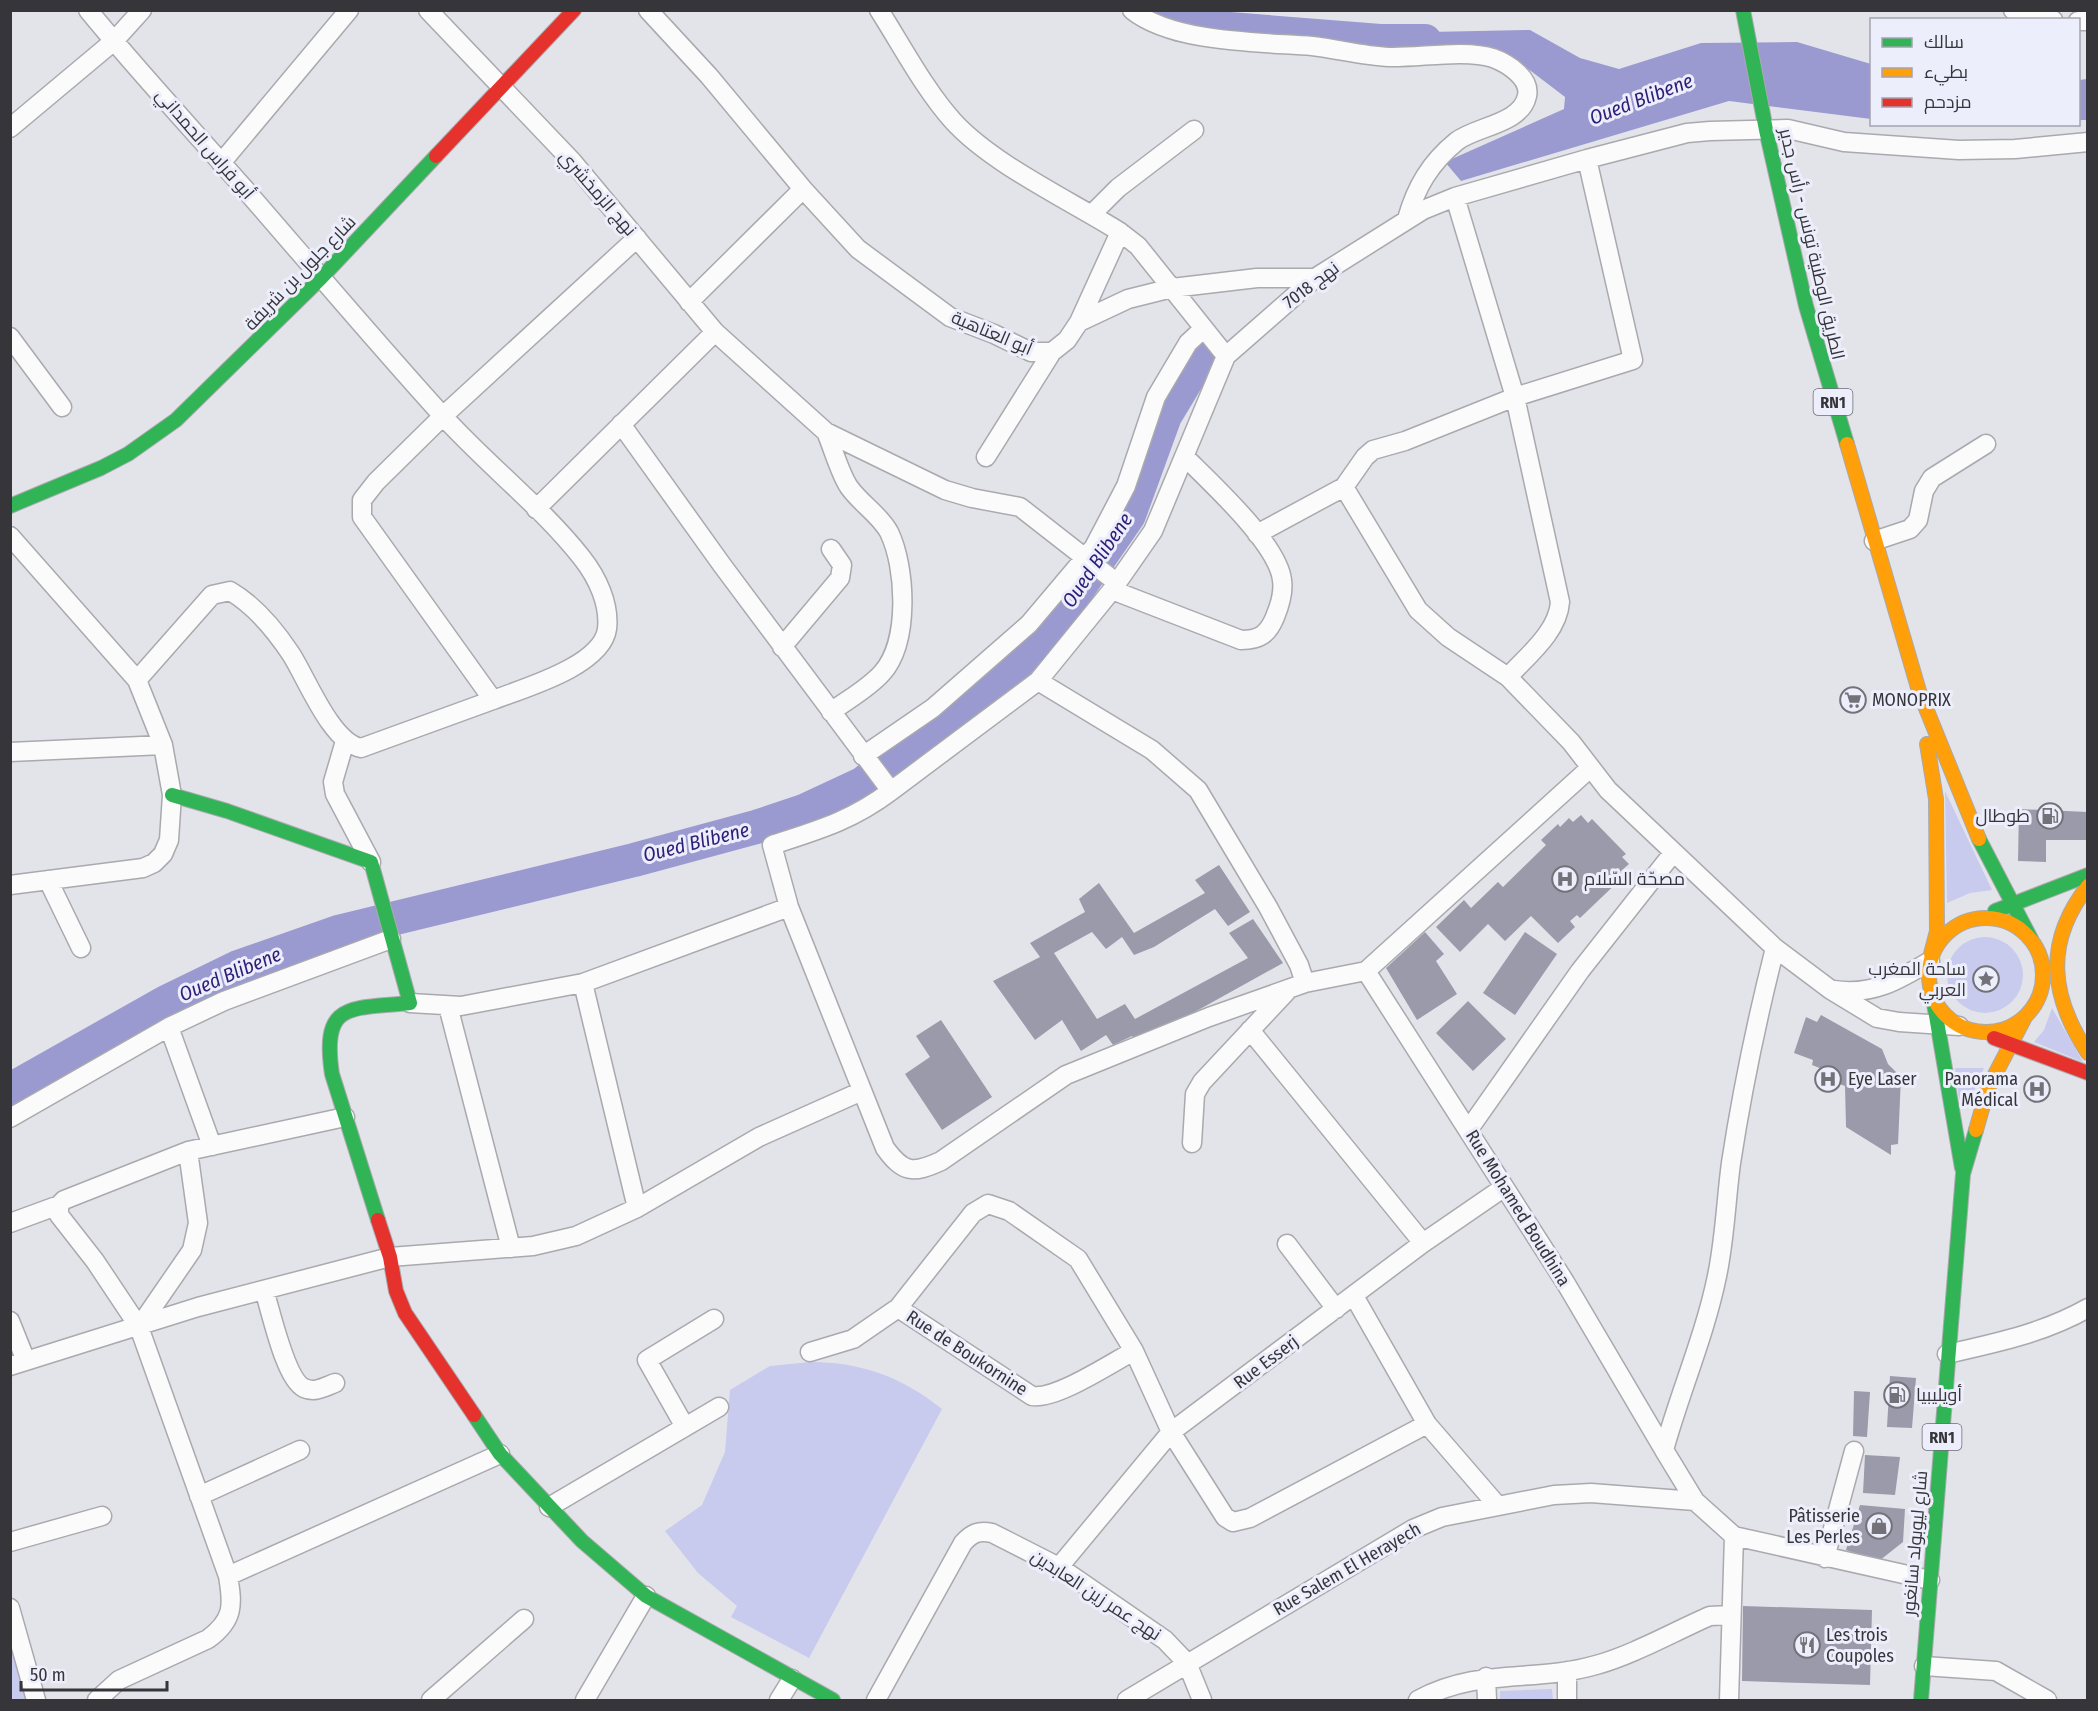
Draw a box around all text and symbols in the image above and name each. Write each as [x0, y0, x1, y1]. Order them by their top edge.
legend [1870, 18, 2080, 126]
text: سالك [1924, 31, 1964, 53]
text: بطيء [1924, 61, 1968, 86]
water label: Oued Blibene [1586, 68, 1697, 130]
street label: أبو فراس الحمداني [149, 84, 259, 206]
text: مزدحم [1924, 91, 1972, 114]
street label: الطريق الوطنية تونس - رأس جدير [1773, 125, 1849, 362]
street label: نهج الزمخشري [552, 146, 641, 242]
street label: شارع جلول بن شريفة [240, 211, 361, 336]
street label: نهج 7018 [1279, 257, 1344, 314]
street label: أبو العتاهية [948, 306, 1036, 360]
road number: RN1 [1814, 389, 1852, 415]
water label: Oued Blibene [1057, 508, 1138, 612]
supermarket icon: MONOPRIX [1838, 685, 1868, 715]
place label: MONOPRIX [1872, 689, 1951, 711]
fuel station icon: طوطال [2035, 801, 2065, 831]
place label: طوطال [1976, 805, 2030, 827]
water label: Oued Blibene [640, 817, 752, 867]
hospital icon: مصحّة السّلام [1550, 864, 1580, 894]
place label: مصحّة السّلام [1584, 868, 1685, 891]
water label: Oued Blibene [175, 942, 285, 1006]
place label: ساحة المغرب العربي [1868, 958, 1966, 1004]
place icon: ساحة المغرب العربي [1971, 964, 2001, 994]
hospital icon: Eye Laser [1813, 1064, 1843, 1094]
place label: Eye Laser [1848, 1068, 1917, 1090]
place label: Panorama Médical [1945, 1068, 2018, 1111]
hospital icon: Panorama Médical [2022, 1074, 2052, 1104]
street label: Rue Mohamed Boudhina [1461, 1126, 1575, 1290]
street label: Rue de Boukornine [902, 1306, 1032, 1400]
street label: Rue Esserj [1229, 1331, 1303, 1393]
fuel station icon: أويليبيا [1882, 1380, 1912, 1410]
place label: أويليبيا [1916, 1384, 1962, 1406]
road number: RN1 [1922, 1424, 1962, 1450]
street label: شارع ليوبولد سانغور [1898, 1470, 1933, 1617]
place label: Pâtisserie Les Perles [1786, 1505, 1860, 1548]
shop icon: Pâtisserie Les Perles [1864, 1511, 1894, 1541]
street label: Rue Salem El Herayech [1269, 1518, 1425, 1620]
street label: نهج عمر زين العابدين [1026, 1545, 1165, 1646]
place label: Les trois Coupoles [1826, 1624, 1894, 1667]
restaurant icon: Les trois Coupoles [1792, 1630, 1822, 1660]
scale bar [21, 1654, 166, 1692]
text: 50 m [30, 1664, 66, 1686]

